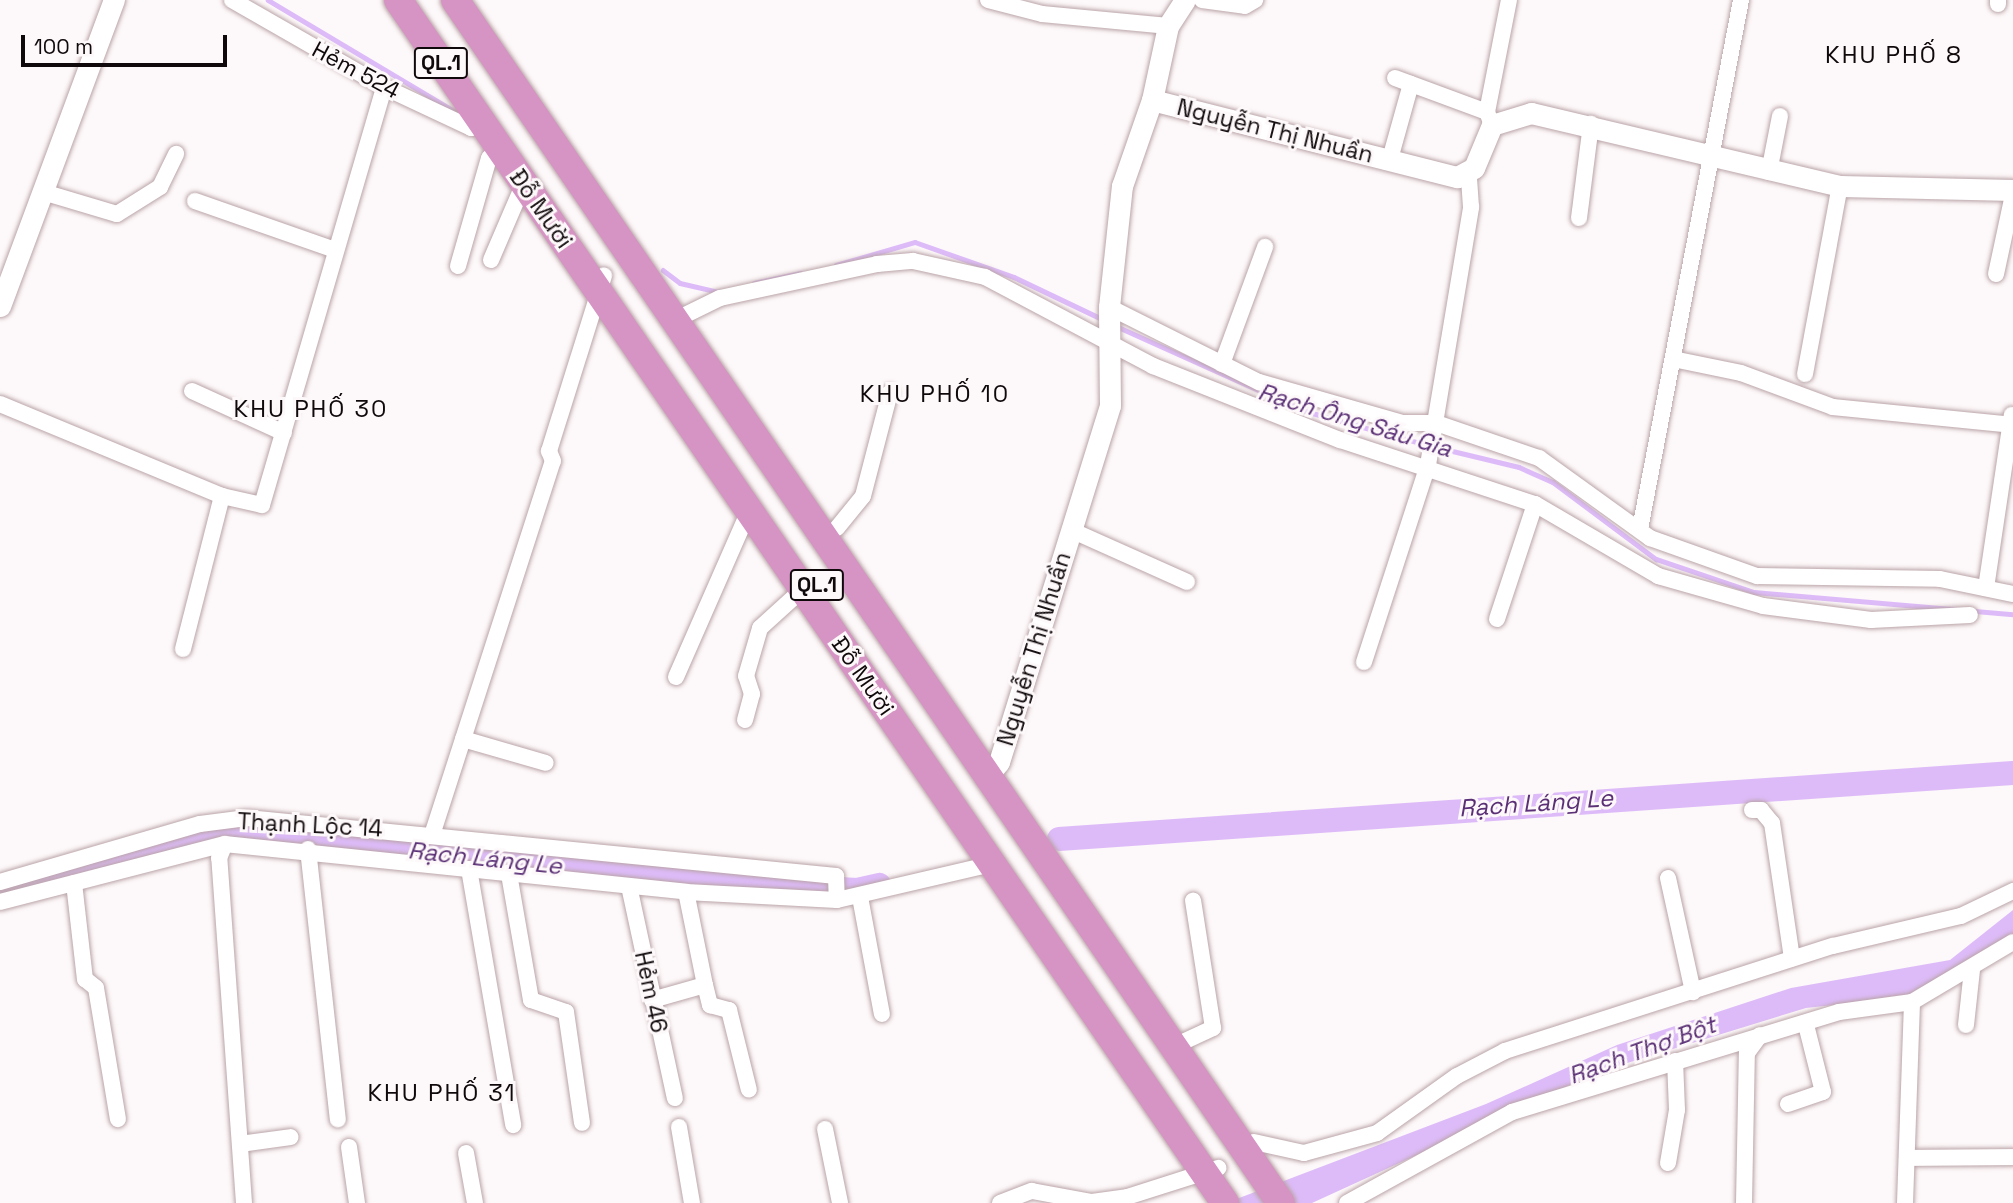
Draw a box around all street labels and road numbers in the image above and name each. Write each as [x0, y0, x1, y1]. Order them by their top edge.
street label: Hẻm 524 [307, 35, 405, 105]
road number: QL.1 [413, 46, 469, 80]
street label: Nguyễn Thị Nhuần [1174, 93, 1376, 169]
street label: Đỗ Mười [504, 164, 578, 254]
street label: Nguyễn Thị Nhuần [991, 549, 1077, 749]
road number: QL.1 [789, 568, 845, 602]
street label: Đỗ Mười [826, 631, 900, 721]
street label: Thạnh Lộc 14 [237, 807, 383, 843]
street label: Hẻm 46 [629, 949, 673, 1035]

